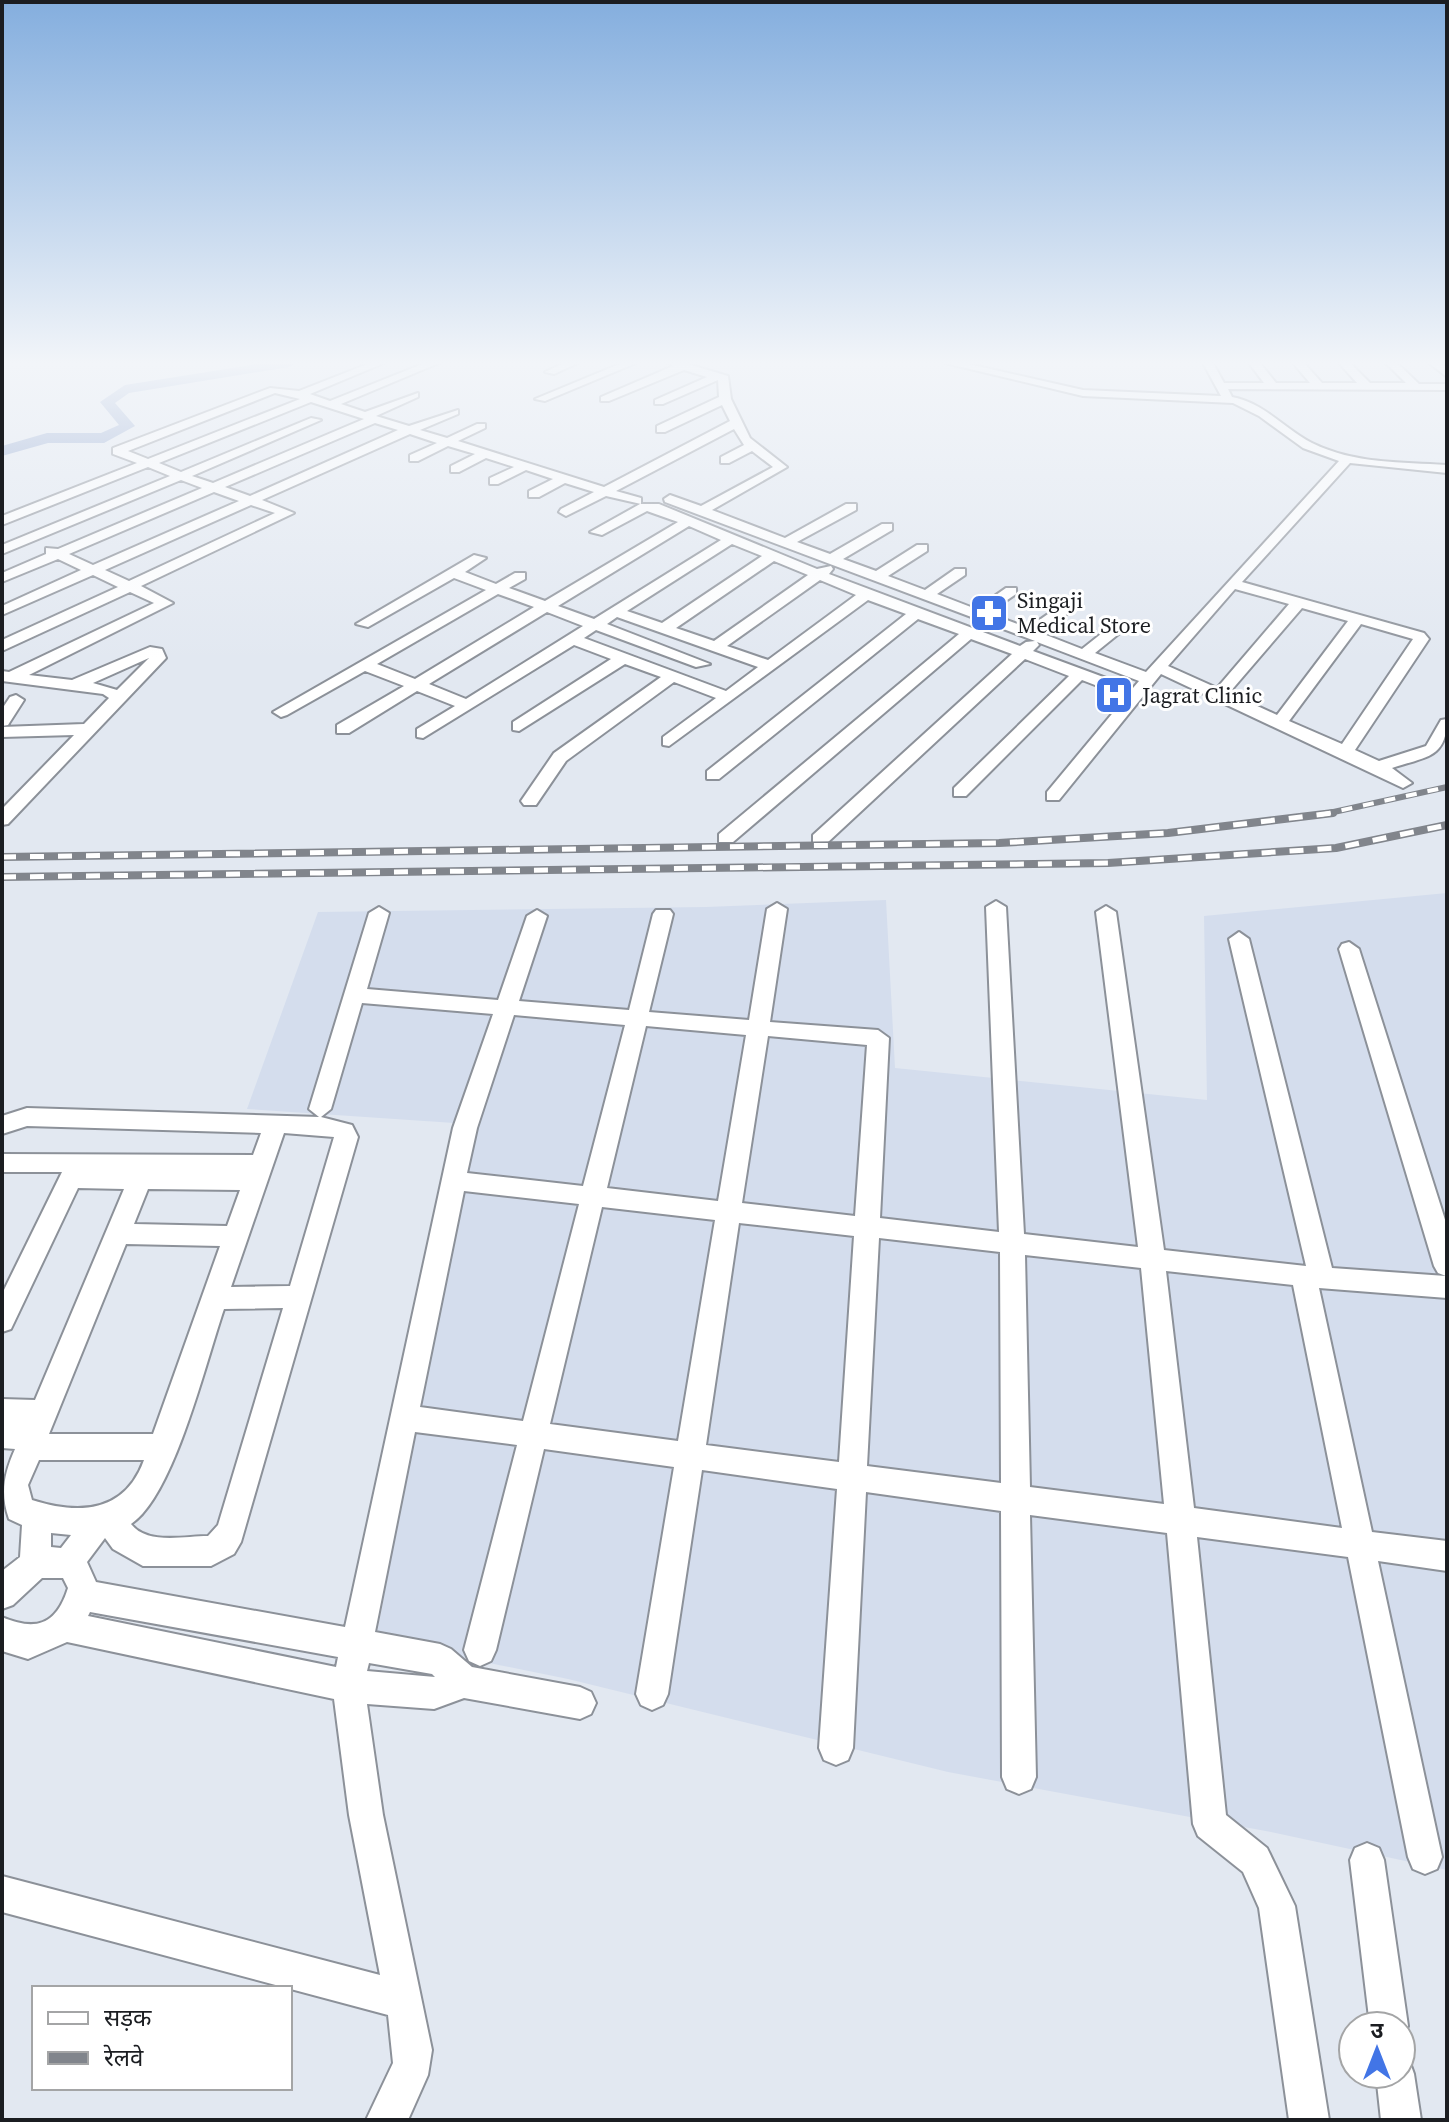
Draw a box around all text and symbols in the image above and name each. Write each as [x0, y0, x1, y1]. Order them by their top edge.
place label: Singaji Medical Store [1017, 585, 1151, 640]
pharmacy icon: Singaji Medical Store [968, 592, 1010, 634]
hospital icon: Jagrat Clinic [1093, 674, 1135, 716]
place label: Jagrat Clinic [1141, 680, 1262, 710]
legend [32, 1986, 292, 2090]
text: सड़क [104, 2001, 152, 2034]
north arrow [1337, 2010, 1417, 2090]
text: उ [1371, 2015, 1385, 2045]
text: रेलवे [103, 2041, 144, 2074]

